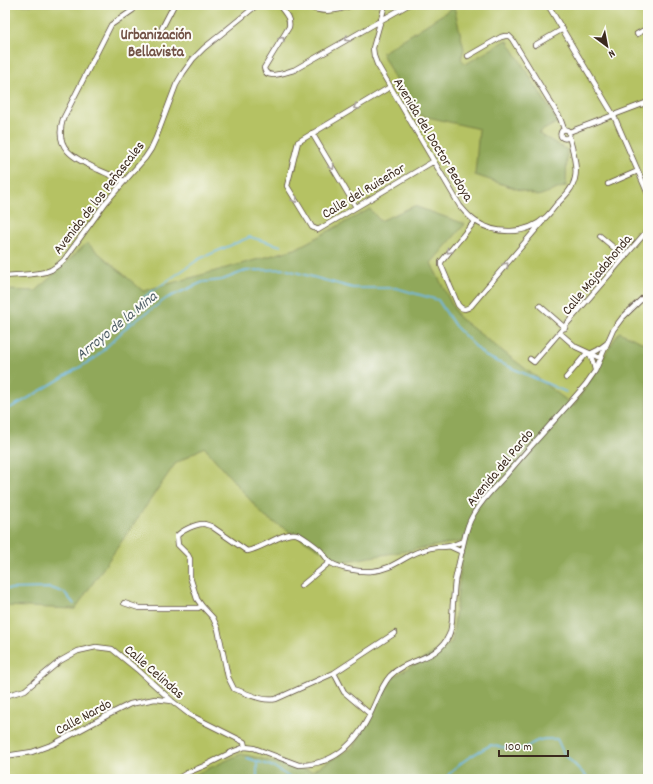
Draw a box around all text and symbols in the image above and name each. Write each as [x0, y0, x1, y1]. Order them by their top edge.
district label: Urbanización Bellavista [120, 25, 192, 64]
north arrow [587, 26, 627, 66]
one-way arrow [344, 35, 351, 42]
one-way arrow [277, 36, 284, 43]
text: N [604, 45, 618, 61]
street label: Avenida del Doctor Bedoya [387, 74, 477, 206]
one-way arrow [353, 103, 360, 110]
street label: Avenida de los Peñascales [49, 137, 150, 259]
street label: Calle del Ruiseñor [319, 158, 410, 225]
one-way arrow [327, 163, 334, 170]
one-way arrow [291, 196, 298, 203]
street label: Calle Majadahonda [558, 230, 638, 320]
one-way arrow [447, 246, 454, 254]
one-way arrow [501, 262, 508, 269]
water label: Arroyo de la Mina [72, 286, 163, 366]
street label: Avenida del Pardo [462, 425, 539, 511]
street label: Calle Celindas [119, 641, 188, 704]
street label: Calle Nardo [52, 695, 116, 741]
scale bar [499, 732, 568, 758]
text: 100 m [505, 739, 532, 756]

